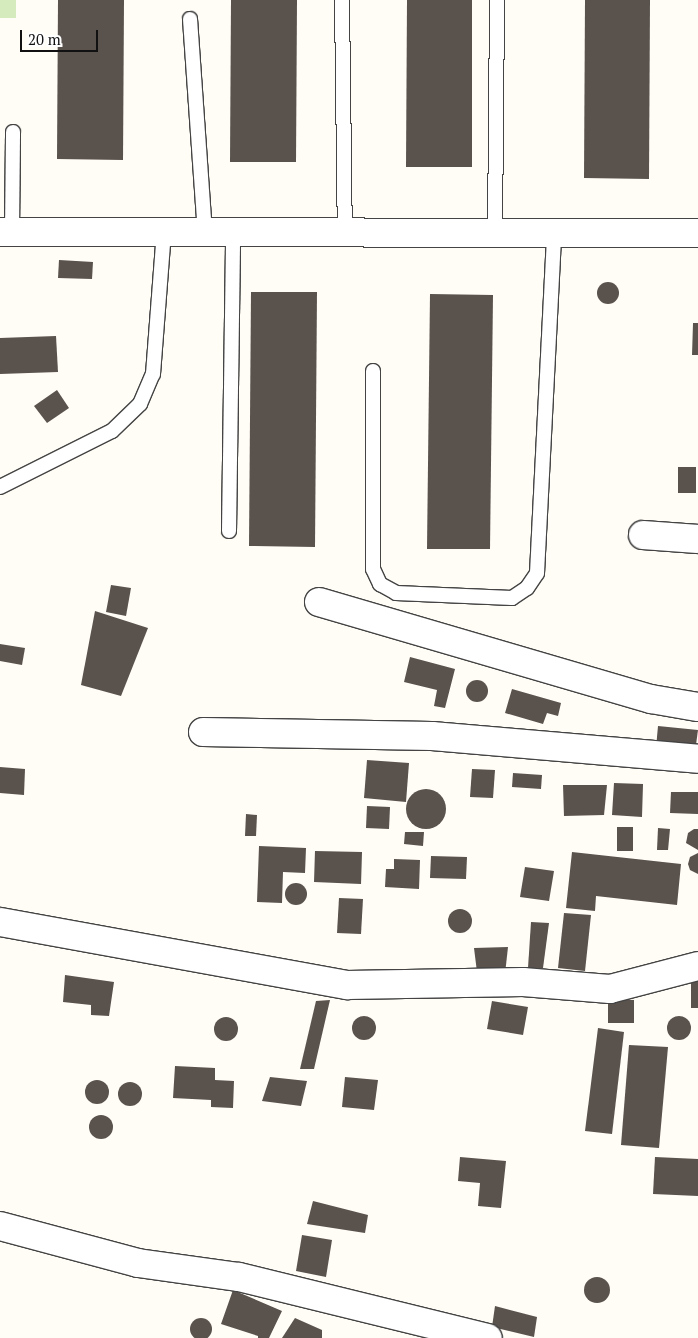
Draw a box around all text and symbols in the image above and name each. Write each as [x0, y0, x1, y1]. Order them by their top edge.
scale bar [22, 20, 100, 52]
text: 20 m [28, 29, 61, 49]

